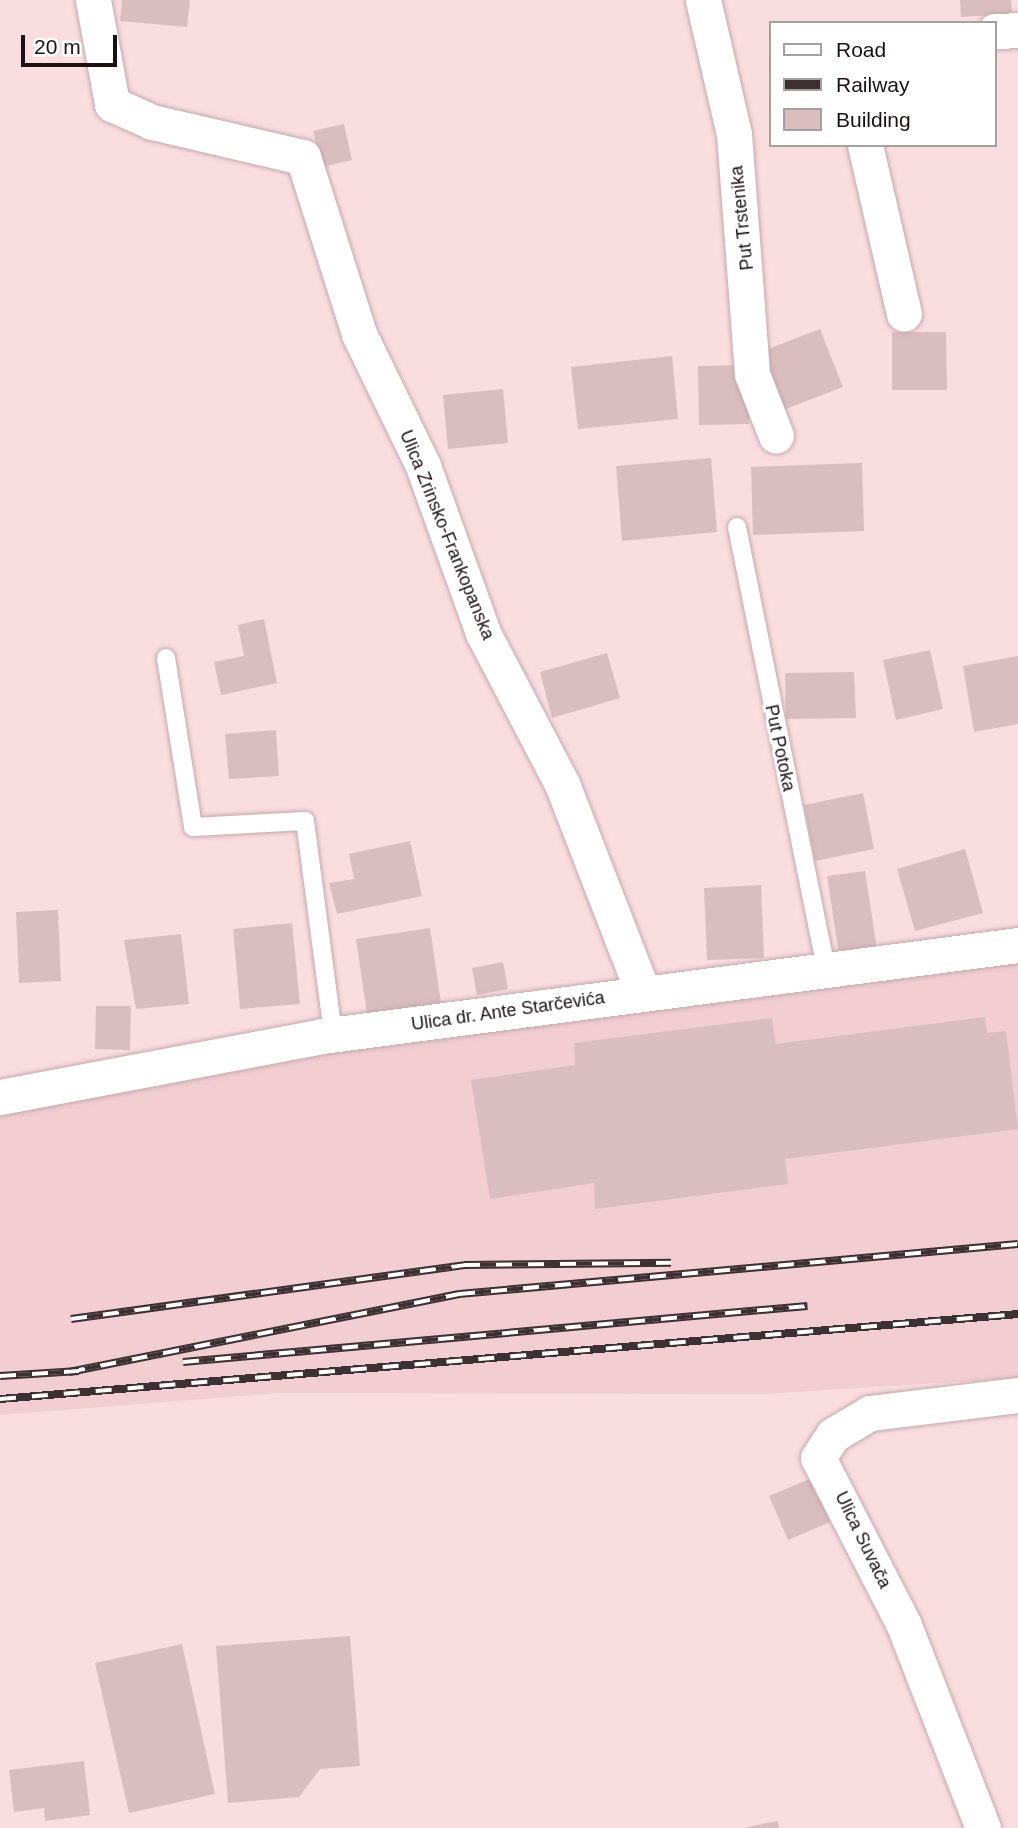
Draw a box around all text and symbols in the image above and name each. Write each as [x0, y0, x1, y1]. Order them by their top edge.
scale bar [24, 21, 121, 65]
legend [769, 21, 997, 147]
text: 20 m [34, 35, 81, 58]
text: Road [836, 38, 886, 61]
text: Railway [836, 73, 910, 96]
text: Building [836, 108, 911, 131]
street label: Put Trstenika [726, 164, 758, 272]
street label: Ulica Zrinsko-Frankopanska [395, 427, 499, 643]
street label: Put Potoka [760, 703, 800, 793]
street label: Ulica dr. Ante Starčevića [409, 987, 607, 1035]
street label: Ulica Suvača [830, 1488, 896, 1592]

